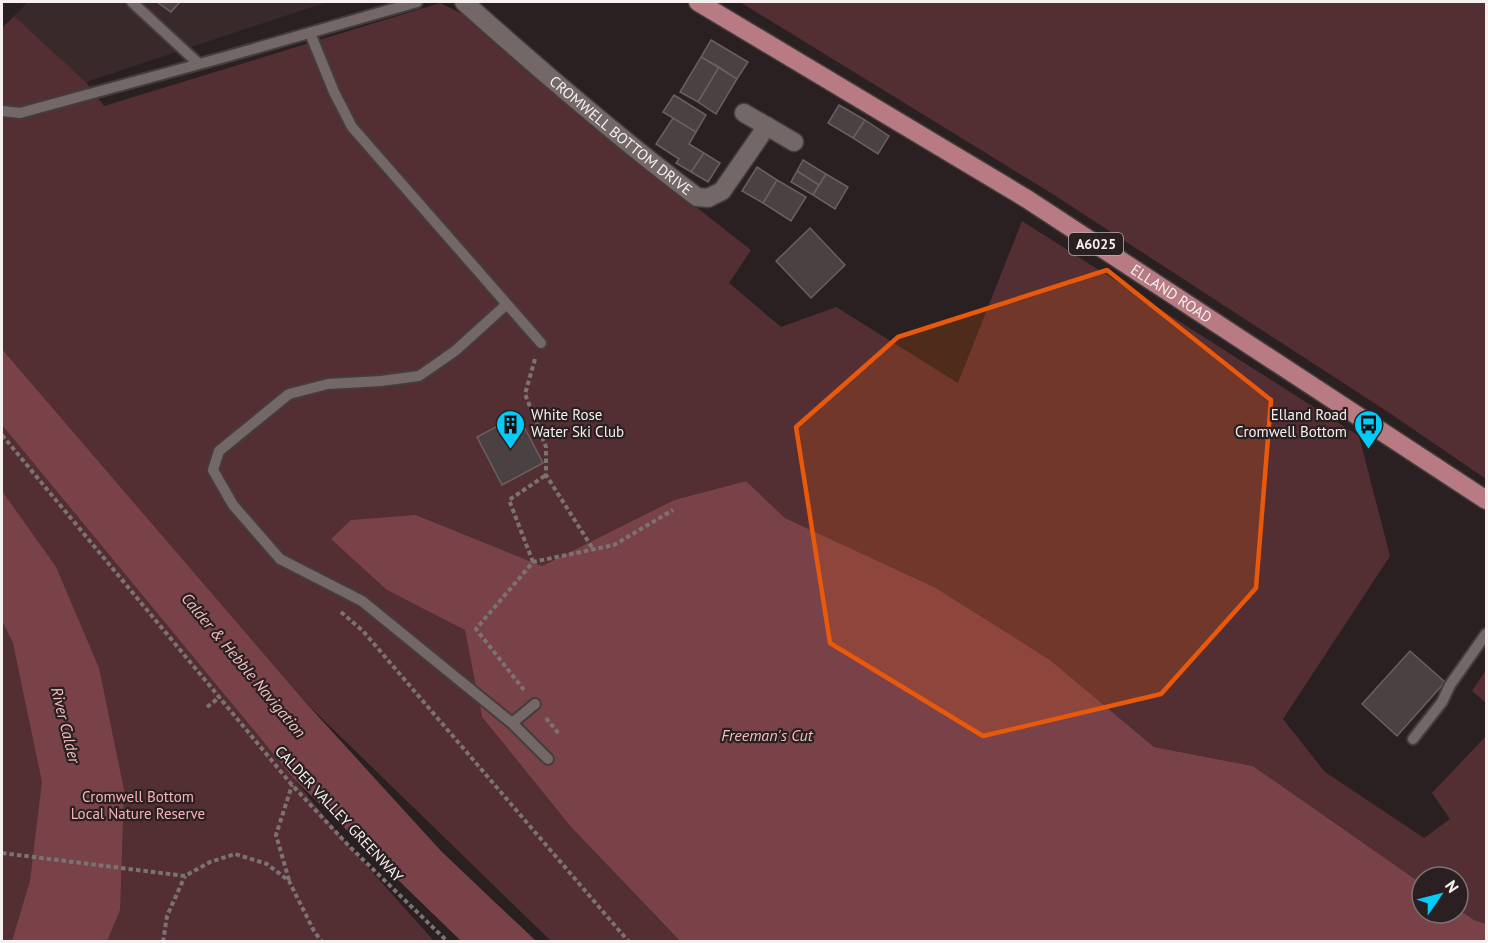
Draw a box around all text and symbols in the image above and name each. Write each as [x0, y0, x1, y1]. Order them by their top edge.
street label: CROMWELL BOTTOM DRIVE [546, 71, 696, 199]
road number: A6025 [1069, 233, 1123, 255]
street label: ELLAND ROAD [1127, 260, 1216, 327]
place label: White Rose Water Ski Club [531, 405, 624, 441]
place label: Elland Road Cromwell Bottom [1235, 405, 1347, 441]
building icon: White Rose Water Ski Club [494, 408, 526, 450]
bus stop icon: Elland Road Cromwell Bottom [1352, 408, 1384, 450]
water label: Calder & Hebble Navigation [178, 589, 310, 741]
water label: River Calder [47, 685, 86, 767]
water label: Freeman's Cut [721, 725, 814, 745]
street label: CALDER VALLEY GREENWAY [271, 742, 408, 886]
park label: Cromwell Bottom Local Nature Reserve [71, 787, 205, 823]
north arrow [1410, 865, 1470, 925]
text: N [1441, 876, 1463, 896]

